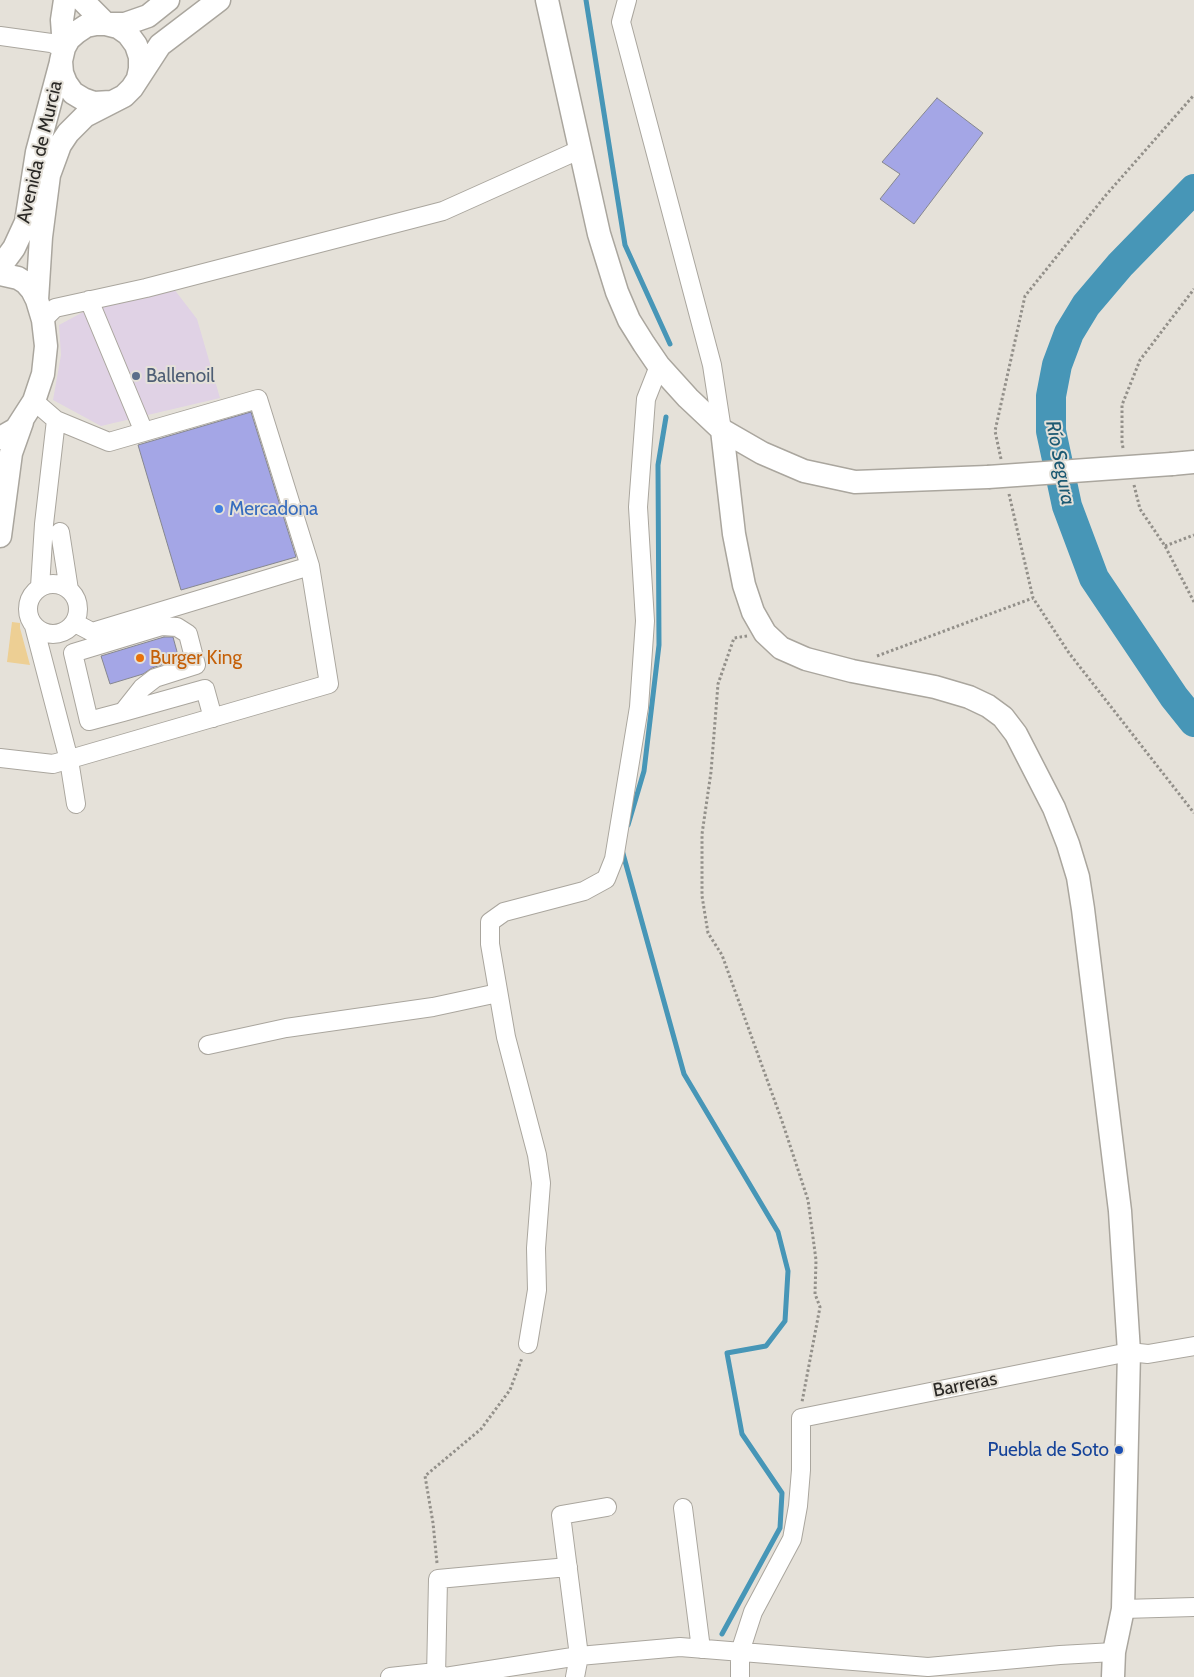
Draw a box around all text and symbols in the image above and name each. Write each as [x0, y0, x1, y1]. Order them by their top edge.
street label: Avenida de Murcia [12, 78, 68, 226]
place label: Ballenoil [146, 365, 215, 387]
marker: Ballenoil [130, 370, 142, 382]
water label: Río Segura [1040, 419, 1080, 507]
place label: Mercadona [229, 498, 318, 520]
marker: Mercadona [213, 503, 225, 515]
place label: Burger King [150, 647, 242, 669]
marker: Burger King [134, 652, 146, 664]
street label: Barreras [931, 1368, 999, 1402]
place label: Puebla de Soto [987, 1439, 1109, 1461]
marker: Puebla de Soto [1113, 1444, 1125, 1456]

